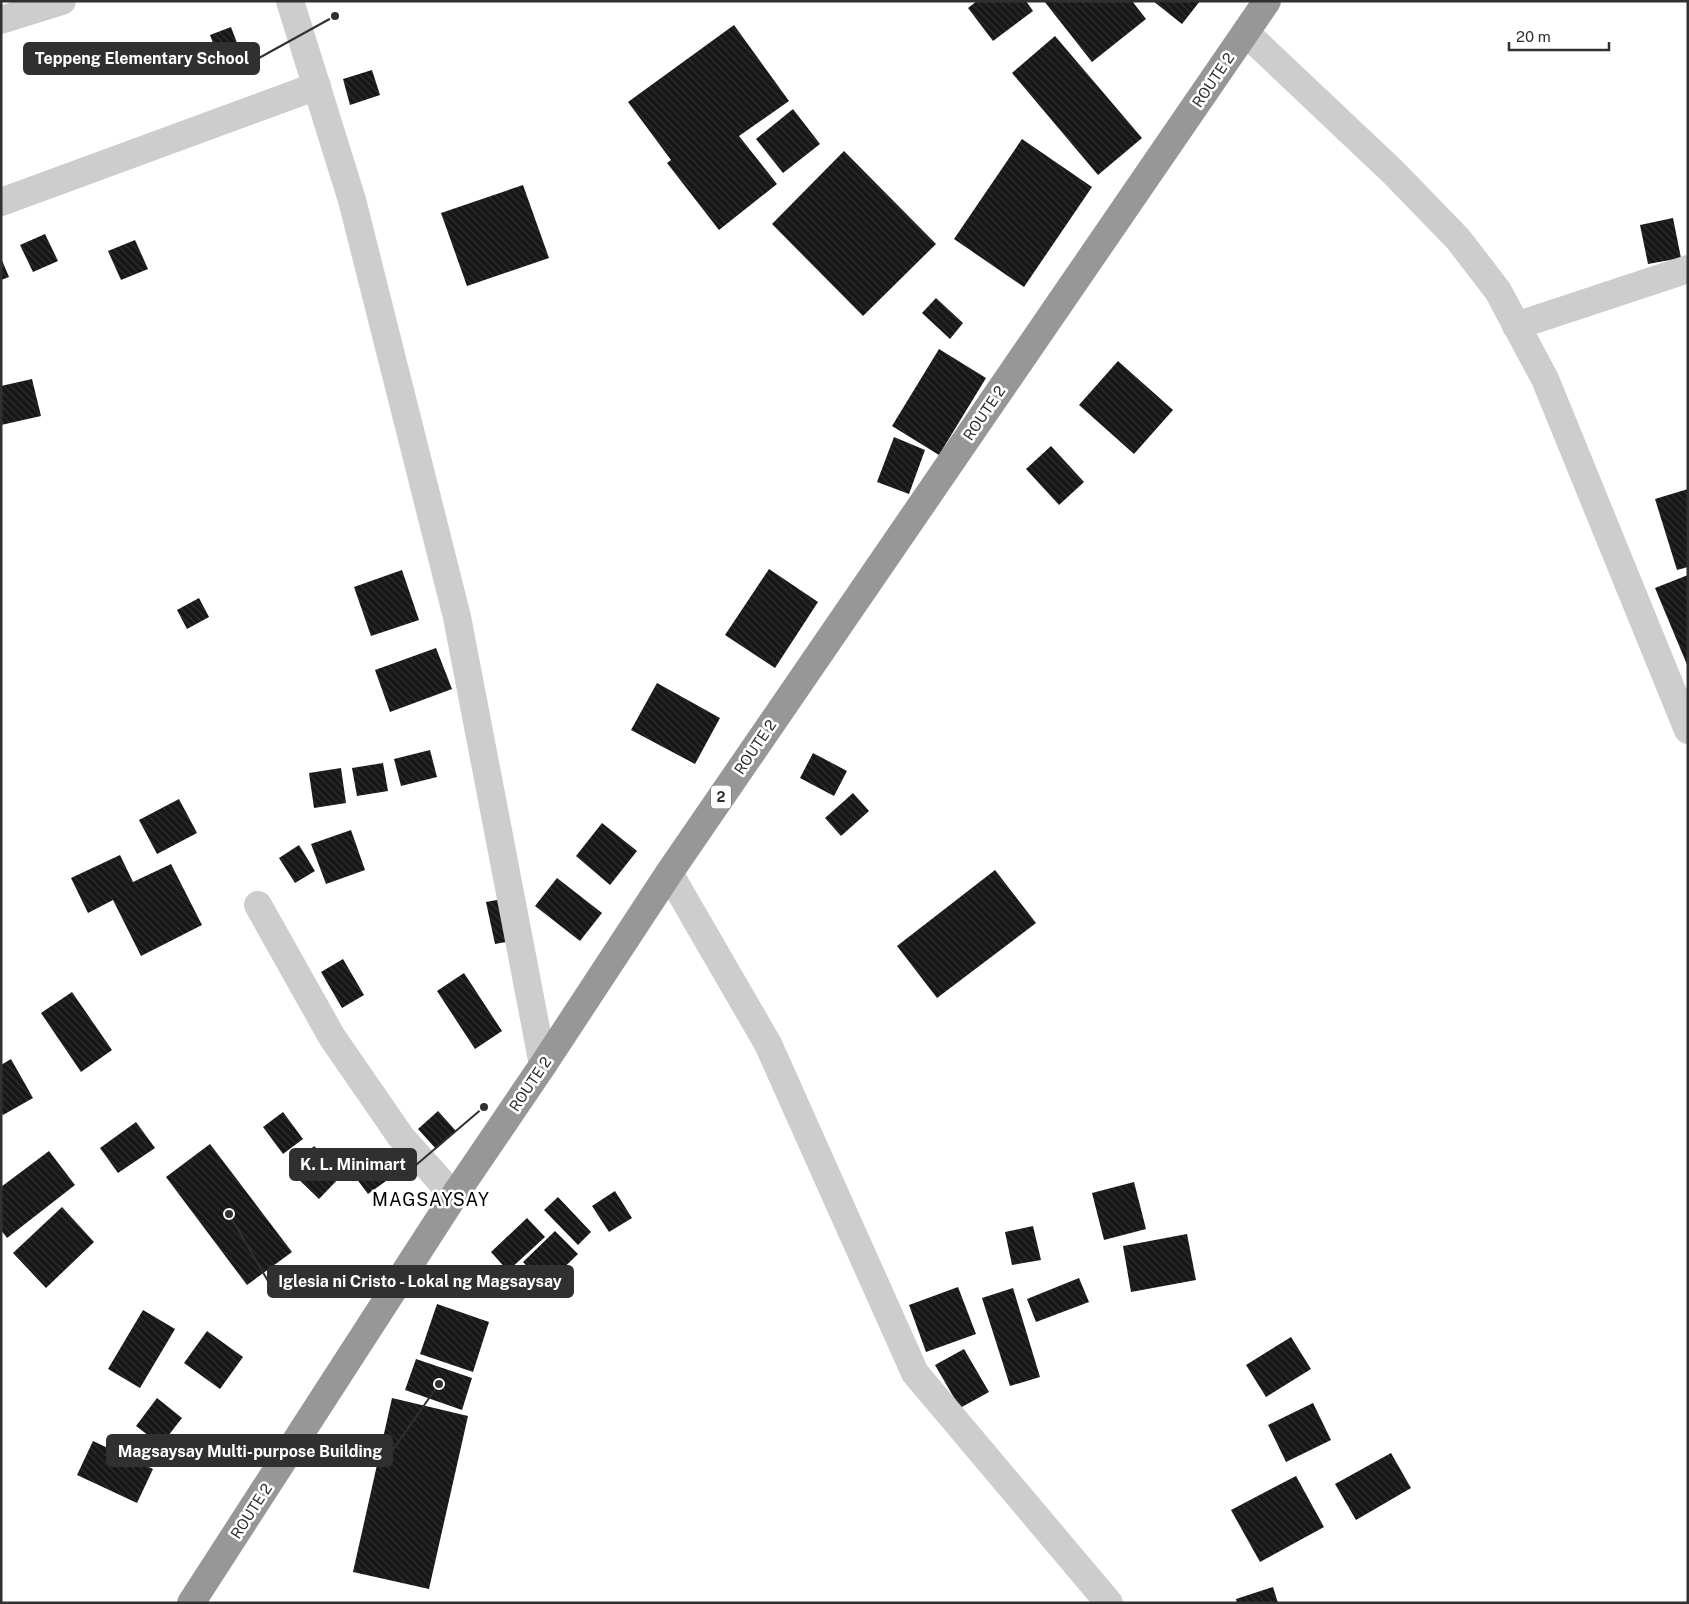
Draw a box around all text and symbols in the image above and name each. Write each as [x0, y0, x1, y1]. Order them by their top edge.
scale bar [1509, 20, 1609, 52]
text: 20 m [1516, 28, 1551, 45]
callout: Teppeng Elementary School [24, 43, 259, 74]
text: Teppeng Elementary School [35, 49, 249, 68]
street label: ROUTE 2 [1189, 49, 1237, 110]
street label: ROUTE 2 [960, 382, 1008, 443]
street label: ROUTE 2 [731, 716, 779, 777]
road number: 2 [711, 786, 731, 809]
street label: ROUTE 2 [506, 1053, 554, 1114]
callout: K. L. Minimart [290, 1149, 416, 1180]
text: K. L. Minimart [300, 1155, 406, 1174]
district label: MAGSAYSAY [372, 1189, 490, 1210]
callout: Iglesia ni Cristo - Lokal ng Magsaysay [268, 1266, 573, 1297]
text: Iglesia ni Cristo - Lokal ng Magsaysay [278, 1272, 562, 1291]
callout: Magsaysay Multi-purpose Building [107, 1435, 392, 1466]
text: Magsaysay Multi-purpose Building [118, 1442, 382, 1461]
street label: ROUTE 2 [227, 1480, 275, 1542]

